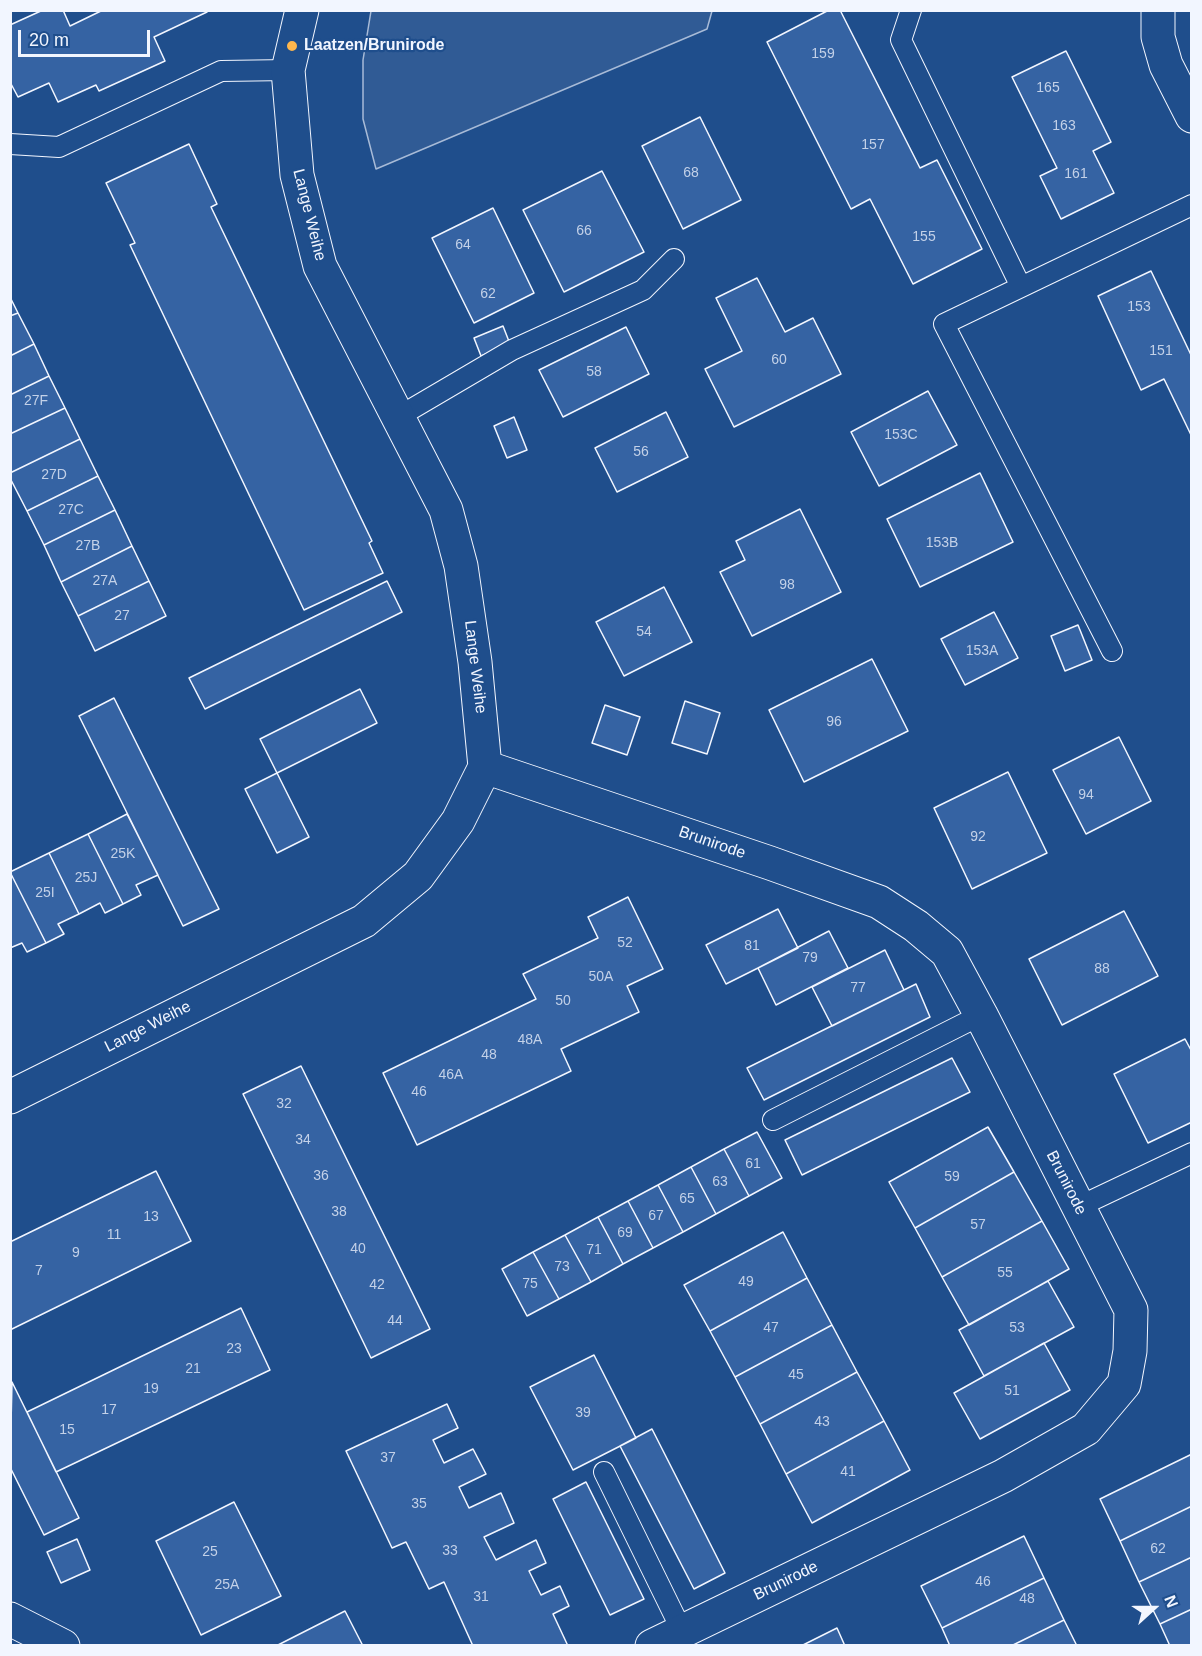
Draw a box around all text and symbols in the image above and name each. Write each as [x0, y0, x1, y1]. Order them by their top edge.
scale bar [21, 18, 153, 56]
text: 20 m [29, 30, 69, 50]
place label: Laatzen/Brunirode [304, 36, 444, 56]
marker: Laatzen/Brunirode [285, 39, 299, 53]
house number: 159 [811, 46, 835, 62]
house number: 165 [1036, 80, 1060, 96]
house number: 163 [1052, 118, 1076, 134]
house number: 157 [861, 137, 885, 153]
house number: 68 [683, 165, 699, 181]
house number: 161 [1064, 166, 1088, 182]
street label: Lange Weihe [288, 167, 330, 263]
house number: 66 [576, 223, 592, 239]
house number: 155 [912, 229, 936, 245]
house number: 64 [455, 237, 471, 253]
house number: 62 [480, 286, 496, 302]
house number: 153 [1127, 299, 1151, 315]
house number: 151 [1149, 343, 1173, 359]
house number: 60 [771, 352, 787, 368]
house number: 58 [586, 364, 602, 380]
house number: 27F [24, 393, 48, 409]
house number: 153C [884, 427, 918, 443]
house number: 56 [633, 444, 649, 460]
house number: 27D [41, 467, 67, 483]
house number: 27C [58, 502, 84, 518]
house number: 153B [926, 535, 958, 551]
house number: 27B [76, 538, 100, 554]
house number: 27A [93, 573, 117, 589]
house number: 98 [779, 577, 795, 593]
house number: 27 [114, 608, 130, 624]
street label: Lange Weihe [460, 619, 490, 715]
house number: 54 [636, 624, 652, 640]
house number: 153A [966, 643, 998, 659]
house number: 96 [826, 714, 842, 730]
house number: 94 [1078, 787, 1094, 803]
street label: Brunirode [676, 823, 748, 863]
house number: 92 [970, 829, 986, 845]
house number: 25K [111, 846, 135, 862]
house number: 25J [75, 870, 97, 886]
house number: 25I [35, 885, 55, 901]
house number: 52 [617, 935, 633, 951]
house number: 81 [744, 938, 760, 954]
house number: 79 [802, 950, 818, 966]
house number: 88 [1094, 961, 1110, 977]
house number: 50A [589, 969, 613, 985]
house number: 77 [850, 980, 866, 996]
house number: 50 [555, 993, 571, 1009]
street label: Lange Weihe [102, 997, 194, 1057]
house number: 48A [518, 1032, 542, 1048]
house number: 48 [481, 1047, 497, 1063]
house number: 46A [439, 1067, 463, 1083]
house number: 46 [411, 1084, 427, 1100]
house number: 32 [276, 1096, 292, 1112]
house number: 34 [295, 1132, 311, 1148]
street label: Brunirode [1042, 1148, 1090, 1218]
house number: 61 [745, 1156, 761, 1172]
house number: 36 [313, 1168, 329, 1184]
house number: 59 [944, 1169, 960, 1185]
house number: 63 [712, 1174, 728, 1190]
house number: 65 [679, 1191, 695, 1207]
house number: 38 [331, 1204, 347, 1220]
house number: 67 [648, 1208, 664, 1224]
house number: 13 [143, 1209, 159, 1225]
house number: 57 [970, 1217, 986, 1233]
house number: 69 [617, 1225, 633, 1241]
house number: 11 [107, 1227, 121, 1243]
house number: 40 [350, 1241, 366, 1257]
house number: 71 [586, 1242, 602, 1258]
house number: 9 [72, 1245, 80, 1261]
house number: 73 [554, 1259, 570, 1275]
house number: 7 [35, 1263, 43, 1279]
house number: 55 [997, 1265, 1013, 1281]
house number: 49 [738, 1274, 754, 1290]
house number: 75 [522, 1276, 538, 1292]
house number: 42 [369, 1277, 385, 1293]
house number: 44 [387, 1313, 403, 1329]
house number: 47 [763, 1320, 779, 1336]
house number: 53 [1009, 1320, 1025, 1336]
house number: 23 [226, 1341, 242, 1357]
house number: 21 [185, 1361, 201, 1377]
house number: 45 [788, 1367, 804, 1383]
house number: 19 [143, 1381, 159, 1397]
house number: 51 [1004, 1383, 1020, 1399]
house number: 17 [101, 1402, 117, 1418]
house number: 39 [575, 1405, 591, 1421]
house number: 43 [814, 1414, 830, 1430]
house number: 15 [59, 1422, 75, 1438]
house number: 37 [380, 1450, 396, 1466]
house number: 41 [840, 1464, 856, 1480]
house number: 35 [411, 1496, 427, 1512]
house number: 62 [1150, 1541, 1166, 1557]
house number: 33 [442, 1543, 458, 1559]
house number: 25 [202, 1544, 218, 1560]
street label: Brunirode [751, 1557, 821, 1605]
house number: 46 [975, 1574, 991, 1590]
house number: 25A [215, 1577, 239, 1593]
north arrow [1124, 1578, 1184, 1638]
house number: 31 [473, 1589, 489, 1605]
house number: 48 [1019, 1591, 1035, 1607]
text: N [1161, 1593, 1181, 1610]

